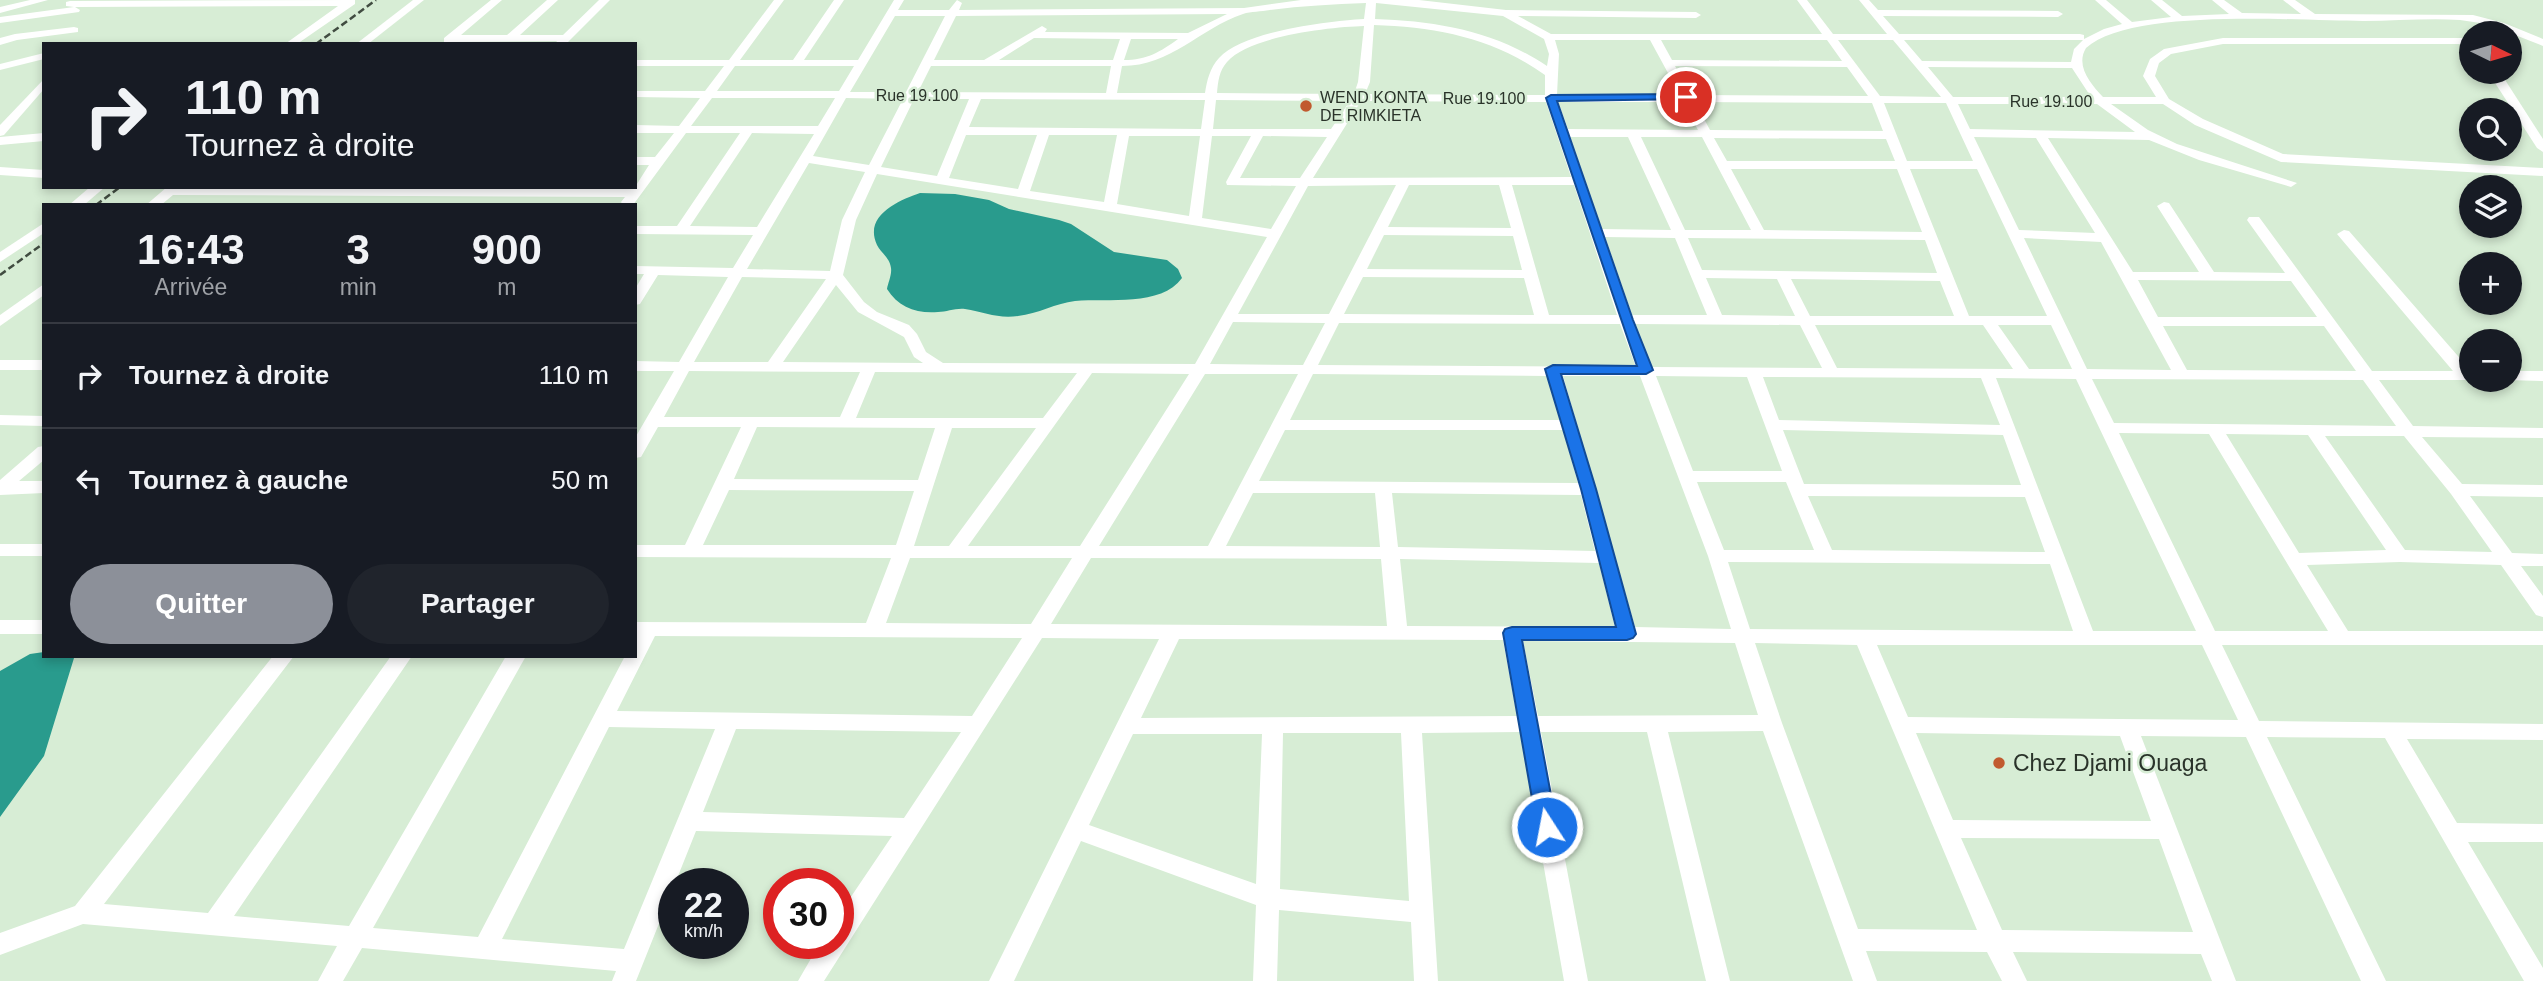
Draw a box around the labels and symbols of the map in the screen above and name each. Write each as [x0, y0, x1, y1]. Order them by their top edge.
north arrow [2459, 21, 2522, 84]
pin [1656, 67, 1716, 127]
street label: Rue 19.100 [876, 87, 958, 104]
place label: WEND KONTA DE RIMKIETA [1320, 89, 1428, 124]
street label: Rue 19.100 [1443, 90, 1525, 107]
street label: Rue 19.100 [2010, 93, 2092, 110]
marker: WEND KONTA DE RIMKIETA [1298, 98, 1314, 114]
place label: Chez Djami Ouaga [2013, 750, 2208, 776]
marker: Chez Djami Ouaga [1991, 755, 2007, 771]
position arrow [1510, 790, 1584, 864]
speed limit sign: 30 [763, 868, 854, 959]

